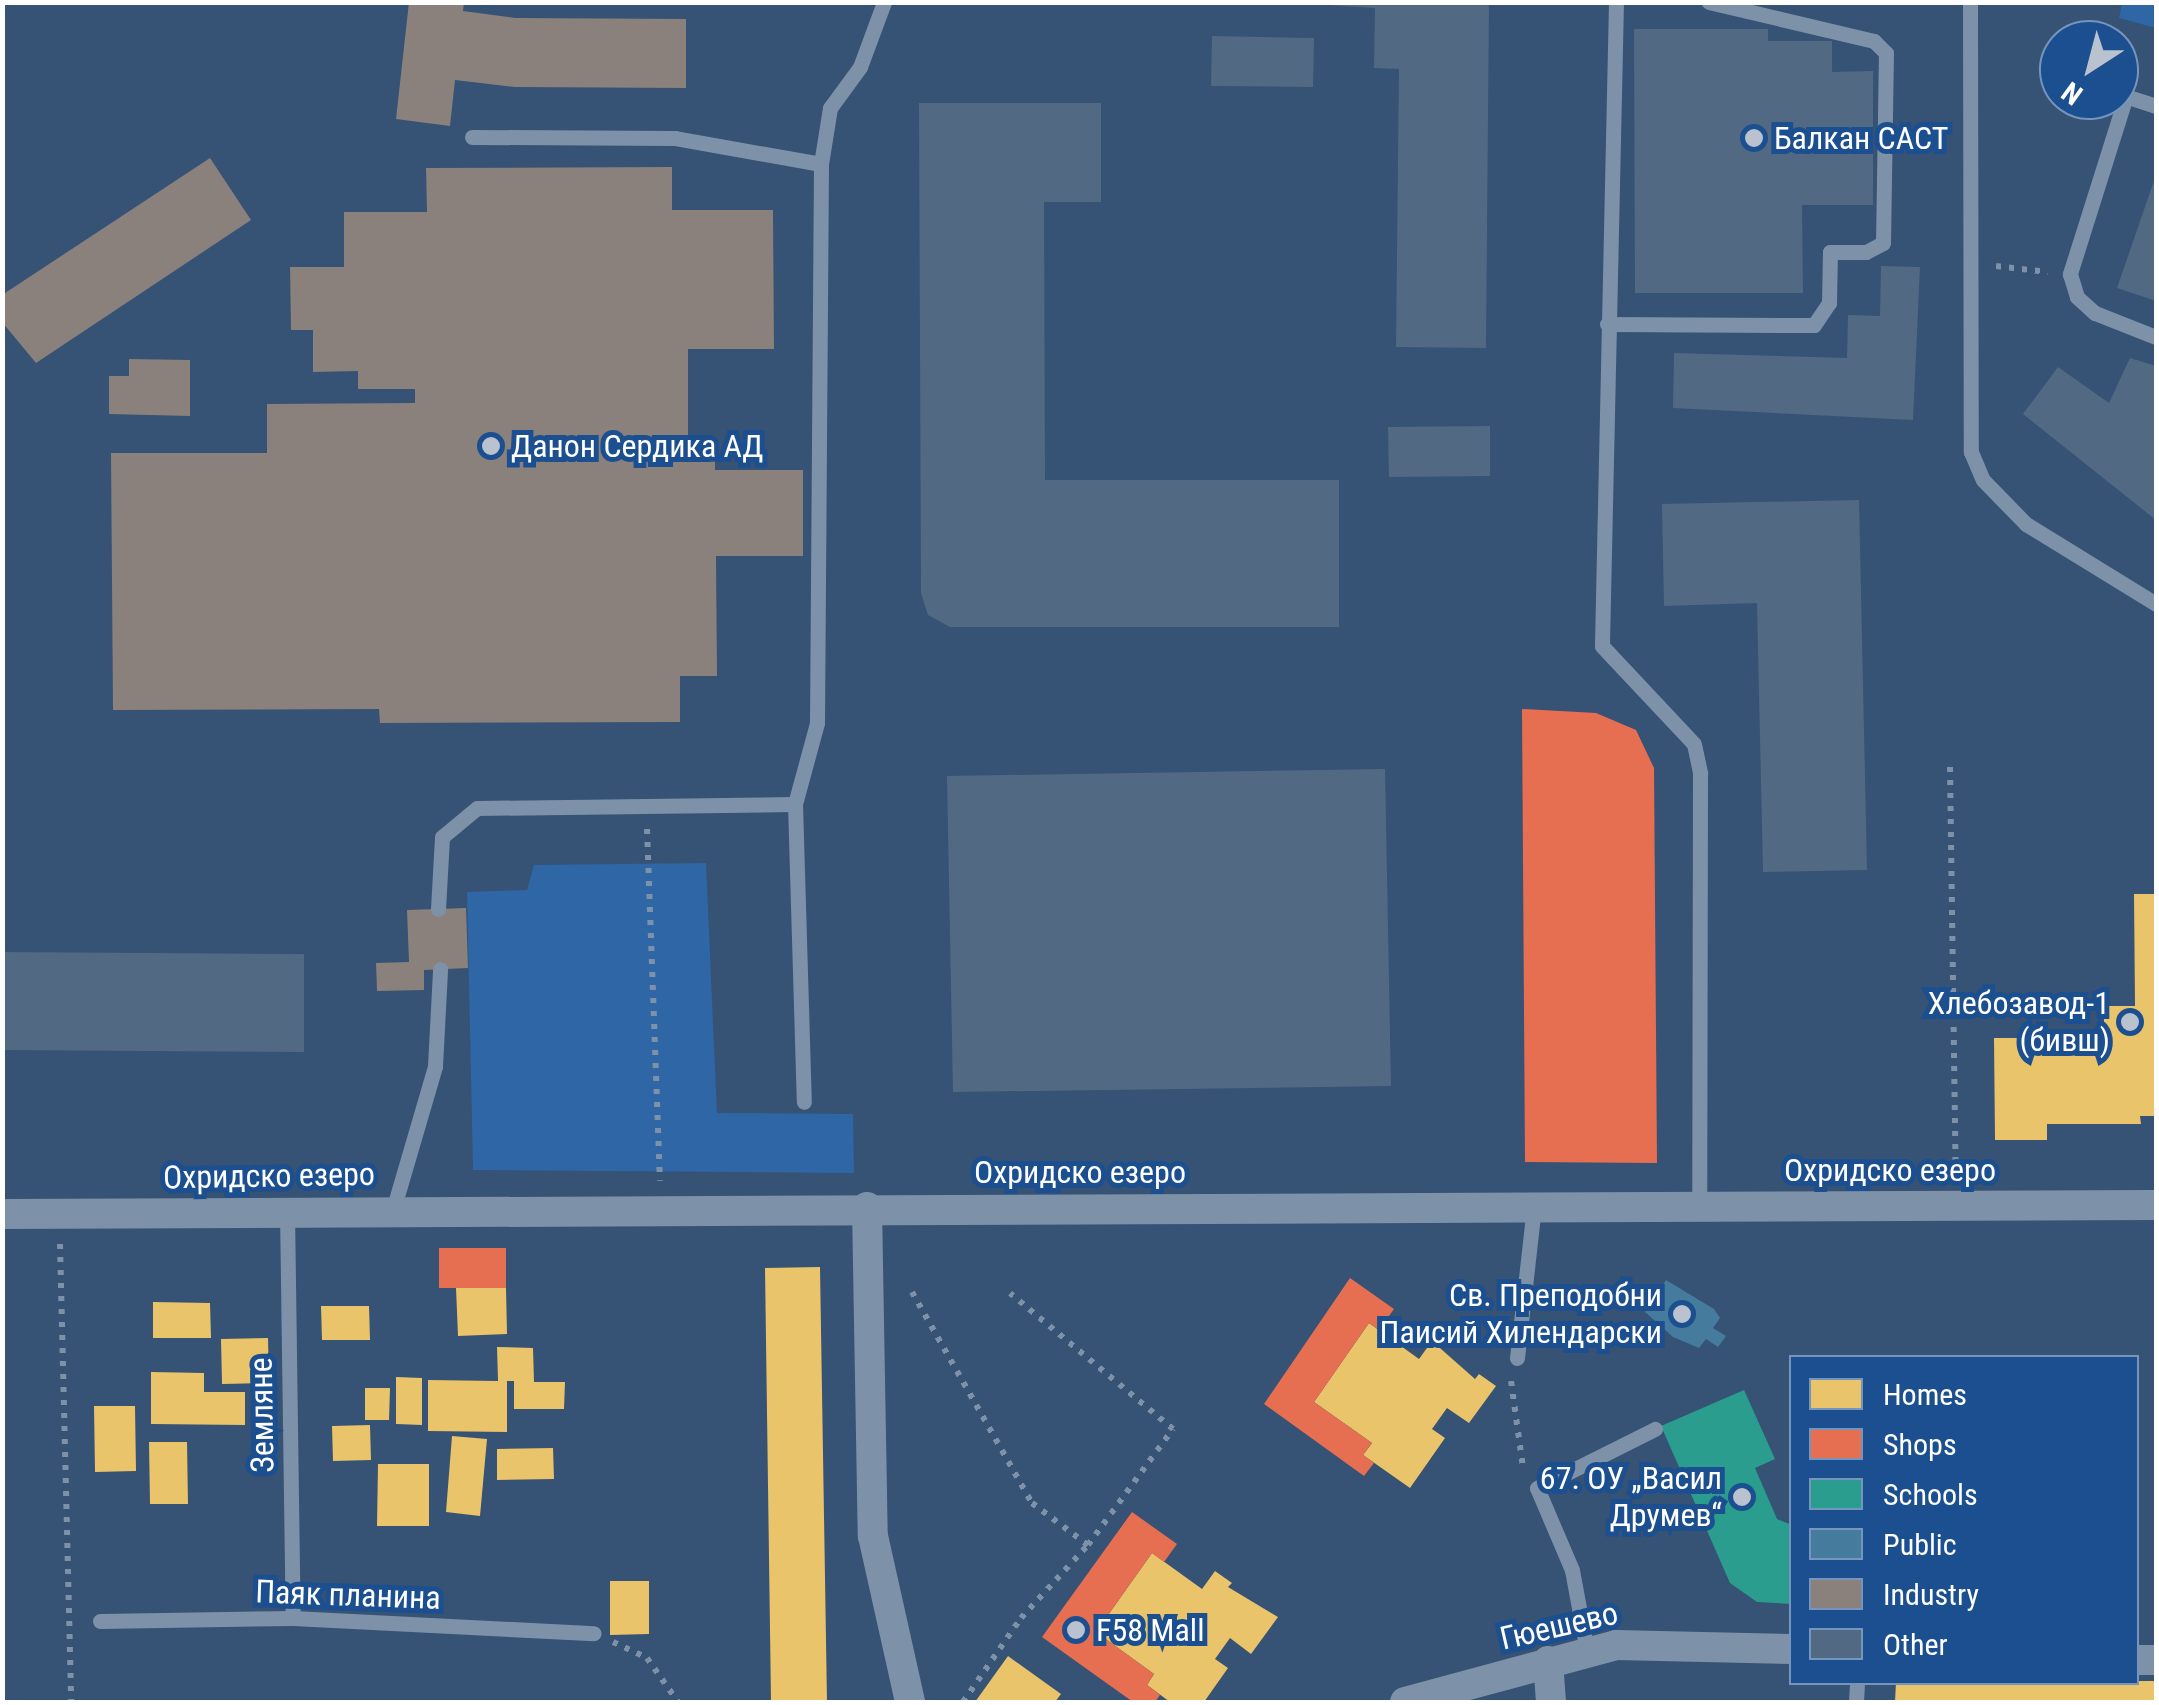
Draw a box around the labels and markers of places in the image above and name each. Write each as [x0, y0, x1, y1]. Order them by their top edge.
place label: Балкан САСТ [1774, 119, 1948, 157]
marker: Балкан САСТ [1743, 127, 1765, 149]
place label: Данон Сердика АД [511, 427, 763, 465]
marker: Данон Сердика АД [480, 435, 502, 457]
place label: Хлебозавод-1 (бивш) [1928, 985, 2110, 1060]
marker: Хлебозавод-1 (бивш) [2119, 1011, 2141, 1033]
place label: Св. Преподобни Паисий Хилендарски [1380, 1277, 1662, 1352]
marker: Св. Преподобни Паисий Хилендарски [1671, 1303, 1693, 1325]
place label: 67. ОУ „Васил Друмев“ [1540, 1460, 1722, 1535]
marker: 67. ОУ „Васил Друмев“ [1731, 1486, 1753, 1508]
place label: F58 Mall [1096, 1611, 1205, 1649]
marker: F58 Mall [1065, 1619, 1087, 1641]

